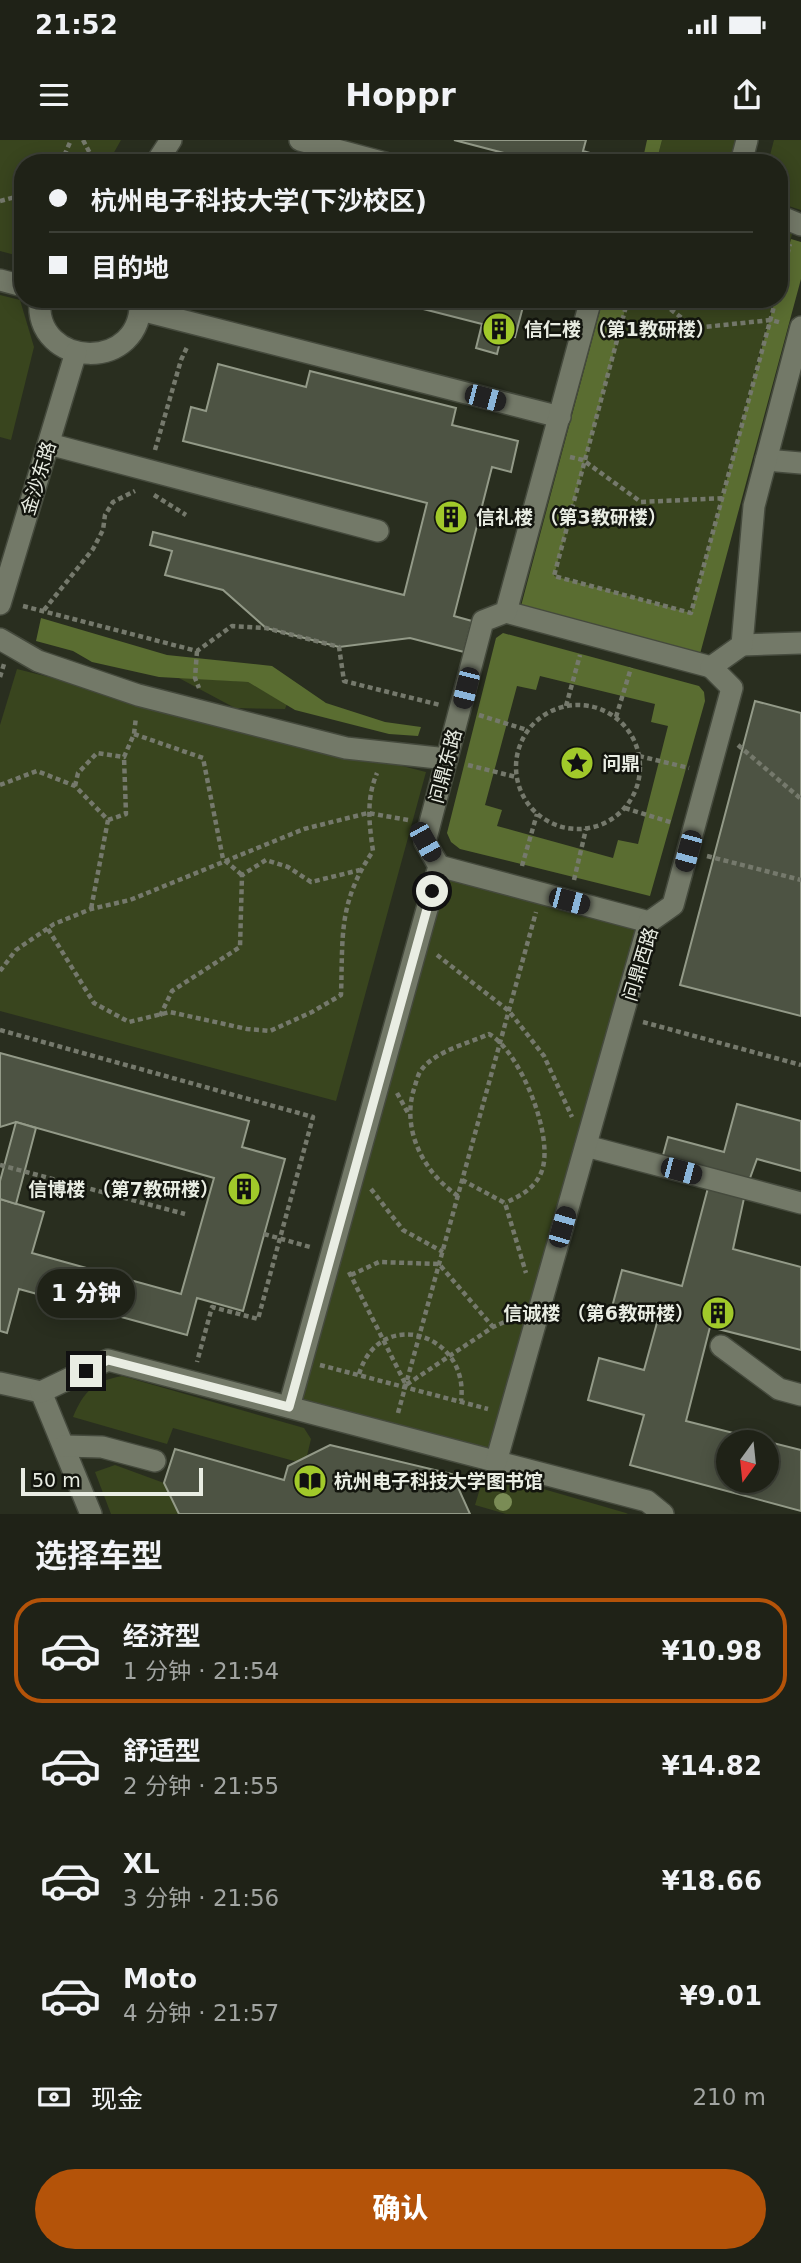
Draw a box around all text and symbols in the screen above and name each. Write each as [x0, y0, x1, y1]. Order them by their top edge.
text: 21:52 [35, 10, 118, 40]
icon: menu [35, 76, 73, 114]
text: Hoppr [345, 76, 456, 114]
icon: share [728, 76, 766, 114]
text: 杭州电子科技大学(下沙校区) [91, 186, 427, 216]
text: 目的地 [91, 253, 169, 283]
building icon: 信仁楼 （第1教研楼） [480, 310, 518, 348]
place label: 信仁楼 （第1教研楼） [524, 318, 715, 340]
car [462, 382, 509, 414]
street label: 金沙东路 [16, 438, 60, 518]
building icon: 信礼楼 （第3教研楼） [432, 498, 470, 536]
place label: 信礼楼 （第3教研楼） [476, 506, 667, 528]
car [451, 665, 482, 711]
street label: 问鼎东路 [425, 726, 465, 806]
place icon: 问鼎 [558, 744, 596, 782]
place label: 问鼎 [602, 752, 640, 774]
car [406, 819, 445, 865]
car [673, 828, 704, 874]
route start [416, 875, 448, 907]
car [546, 885, 593, 917]
street label: 问鼎西路 [618, 924, 662, 1004]
car [658, 1155, 705, 1187]
building icon: 信博楼 （第7教研楼） [225, 1170, 263, 1208]
place label: 信博楼 （第7教研楼） [28, 1178, 219, 1200]
car [547, 1204, 578, 1250]
callout: 1 分钟 [37, 1270, 135, 1318]
text: 1 分钟 [51, 1280, 121, 1306]
building icon: 信诚楼 （第6教研楼） [699, 1294, 737, 1332]
place label: 信诚楼 （第6教研楼） [503, 1302, 694, 1324]
route end [70, 1355, 102, 1387]
north arrow [716, 1430, 779, 1493]
map controls [716, 1430, 779, 1493]
library icon: 杭州电子科技大学图书馆 [291, 1462, 329, 1500]
scale bar [21, 1465, 203, 1497]
text: 50 m [32, 1469, 81, 1491]
place label: 杭州电子科技大学图书馆 [334, 1470, 543, 1492]
text: 选择车型 [35, 1537, 163, 1575]
icon: car [39, 1619, 102, 1682]
text: 经济型 [123, 1621, 201, 1651]
text: ¥10.98 [662, 1636, 762, 1666]
text: 1 分钟 · 21:54 [123, 1658, 279, 1684]
icon: car [39, 1734, 102, 1797]
text: 舒适型 [123, 1736, 201, 1766]
text: ¥14.82 [662, 1751, 762, 1781]
text: 2 分钟 · 21:55 [123, 1773, 279, 1799]
icon: car [39, 1849, 102, 1912]
text: XL [123, 1849, 160, 1879]
text: ¥18.66 [662, 1866, 762, 1896]
text: 3 分钟 · 21:56 [123, 1885, 279, 1911]
icon: car [39, 1964, 102, 2027]
text: Moto [123, 1964, 197, 1994]
text: ¥9.01 [680, 1981, 762, 2011]
text: 4 分钟 · 21:57 [123, 2000, 279, 2026]
icon: cash [35, 2078, 73, 2116]
text: 现金 [91, 2084, 143, 2114]
text: 210 m [692, 2084, 766, 2110]
button: 确认 [35, 2169, 766, 2249]

